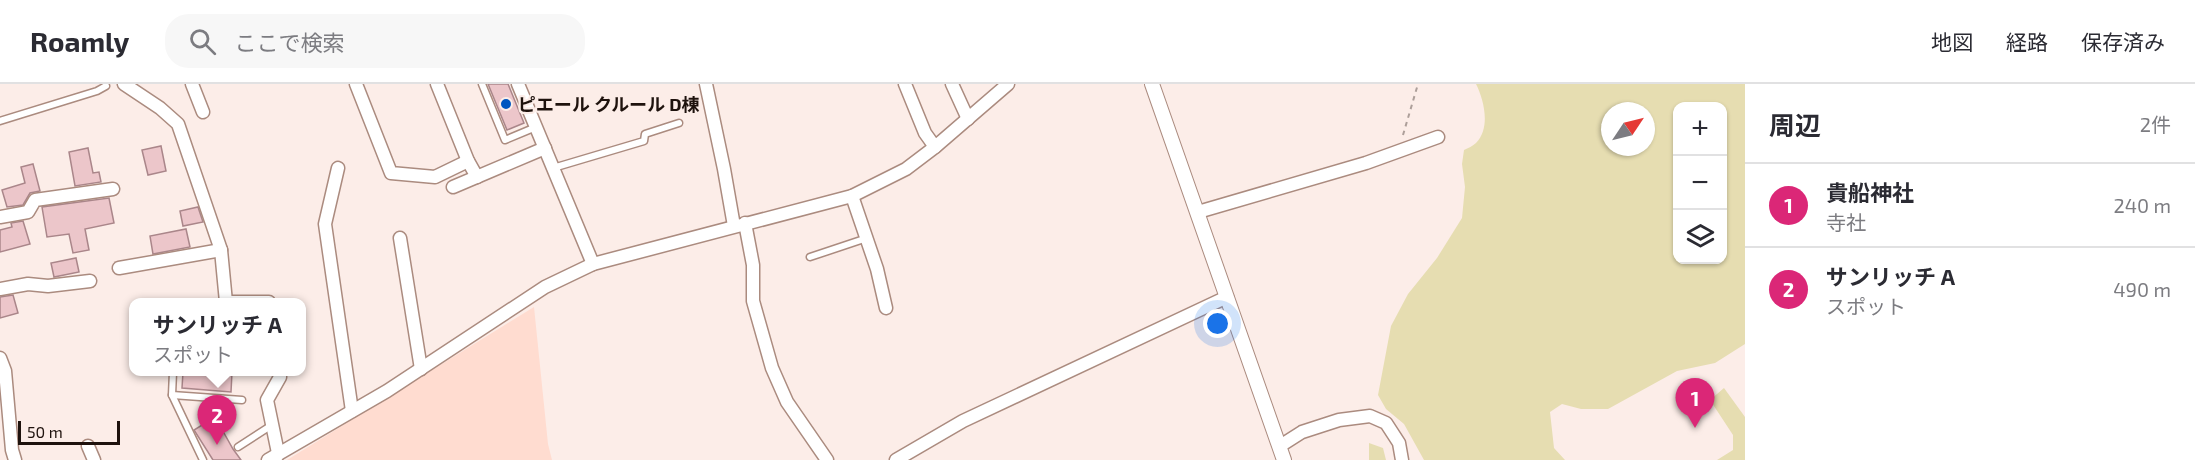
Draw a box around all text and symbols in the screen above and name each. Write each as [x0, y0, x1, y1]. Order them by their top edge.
search box [165, 14, 585, 68]
text: Roamly [30, 24, 129, 58]
icon: search [186, 25, 219, 58]
text: ここで検索 [234, 29, 344, 55]
text: 地図 [1931, 29, 1973, 54]
text: 経路 [2006, 29, 2048, 54]
text: 保存済み [2081, 29, 2165, 54]
place label: ピエール クルール D棟 [518, 93, 700, 115]
marker: ピエール クルール D棟 [499, 97, 513, 111]
north arrow [1601, 102, 1655, 156]
map controls [1673, 102, 1727, 264]
button: + [1673, 102, 1727, 156]
text: 周辺 [1769, 109, 1821, 140]
text: 2件 [2140, 112, 2171, 136]
button: − [1673, 156, 1727, 210]
text: 貴船神社 [1826, 179, 1914, 205]
text: 1 [1784, 193, 1793, 217]
text: 240 m [2113, 193, 2171, 217]
button: layers [1673, 210, 1727, 264]
text: 寺社 [1826, 210, 1866, 234]
text: サンリッチ A [1826, 263, 1955, 289]
text: 2 [1783, 277, 1794, 301]
text: 490 m [2113, 277, 2171, 301]
text: スポット [1826, 294, 1906, 318]
popup [129, 298, 306, 376]
your location [1203, 309, 1232, 338]
text: サンリッチ A [153, 311, 282, 337]
text: スポット [153, 342, 233, 366]
pin: 1 [1676, 378, 1714, 428]
pin: 2 [198, 396, 236, 445]
scale bar [18, 418, 120, 446]
text: 50 m [27, 422, 63, 441]

